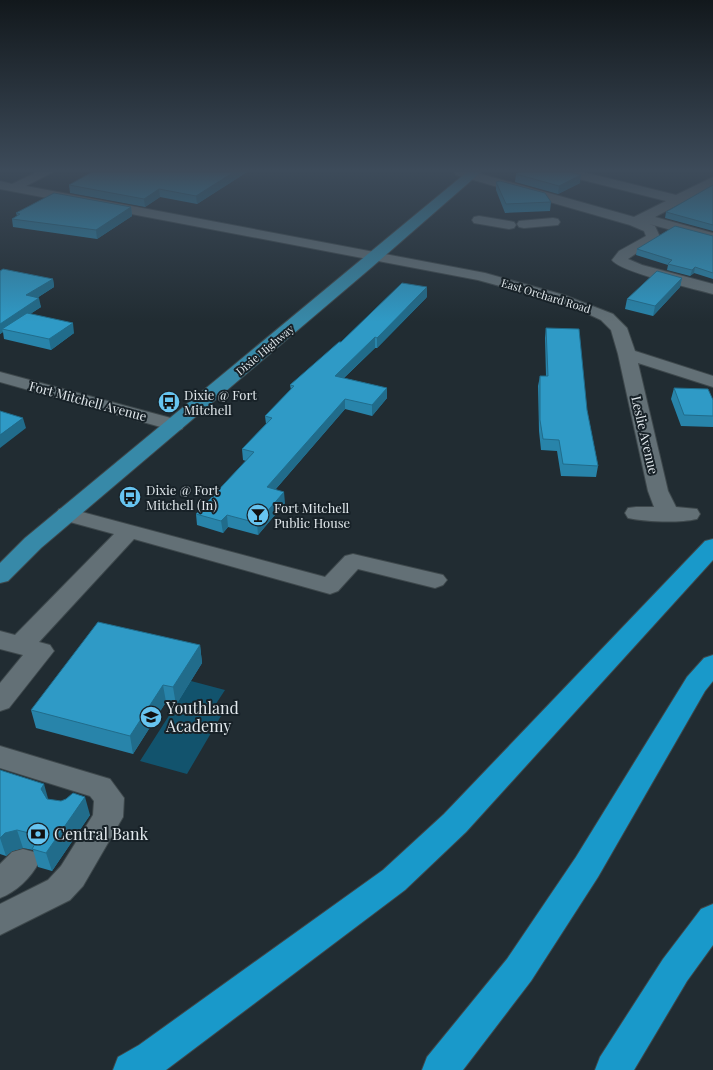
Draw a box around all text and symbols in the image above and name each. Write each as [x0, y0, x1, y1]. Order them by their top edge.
street label: East Orchard Road [500, 275, 593, 316]
street label: Dixie Highway [232, 321, 297, 378]
street label: Fort Mitchell Avenue [27, 377, 149, 424]
place label: Dixie @ Fort Mitchell [184, 386, 257, 418]
bus stop icon: Dixie @ Fort Mitchell [156, 389, 182, 415]
street label: Leslie Avenue [628, 394, 663, 476]
place label: Dixie @ Fort Mitchell (In) [146, 481, 219, 513]
bus stop icon: Dixie @ Fort Mitchell (In) [117, 484, 143, 510]
place label: Fort Mitchell Public House [274, 499, 351, 531]
bar icon: Fort Mitchell Public House [245, 502, 271, 528]
place label: Youthland Academy [165, 697, 239, 736]
school or university icon: Youthland Academy [138, 704, 164, 730]
bank icon: Central Bank [25, 821, 51, 847]
place label: Central Bank [54, 823, 148, 844]

